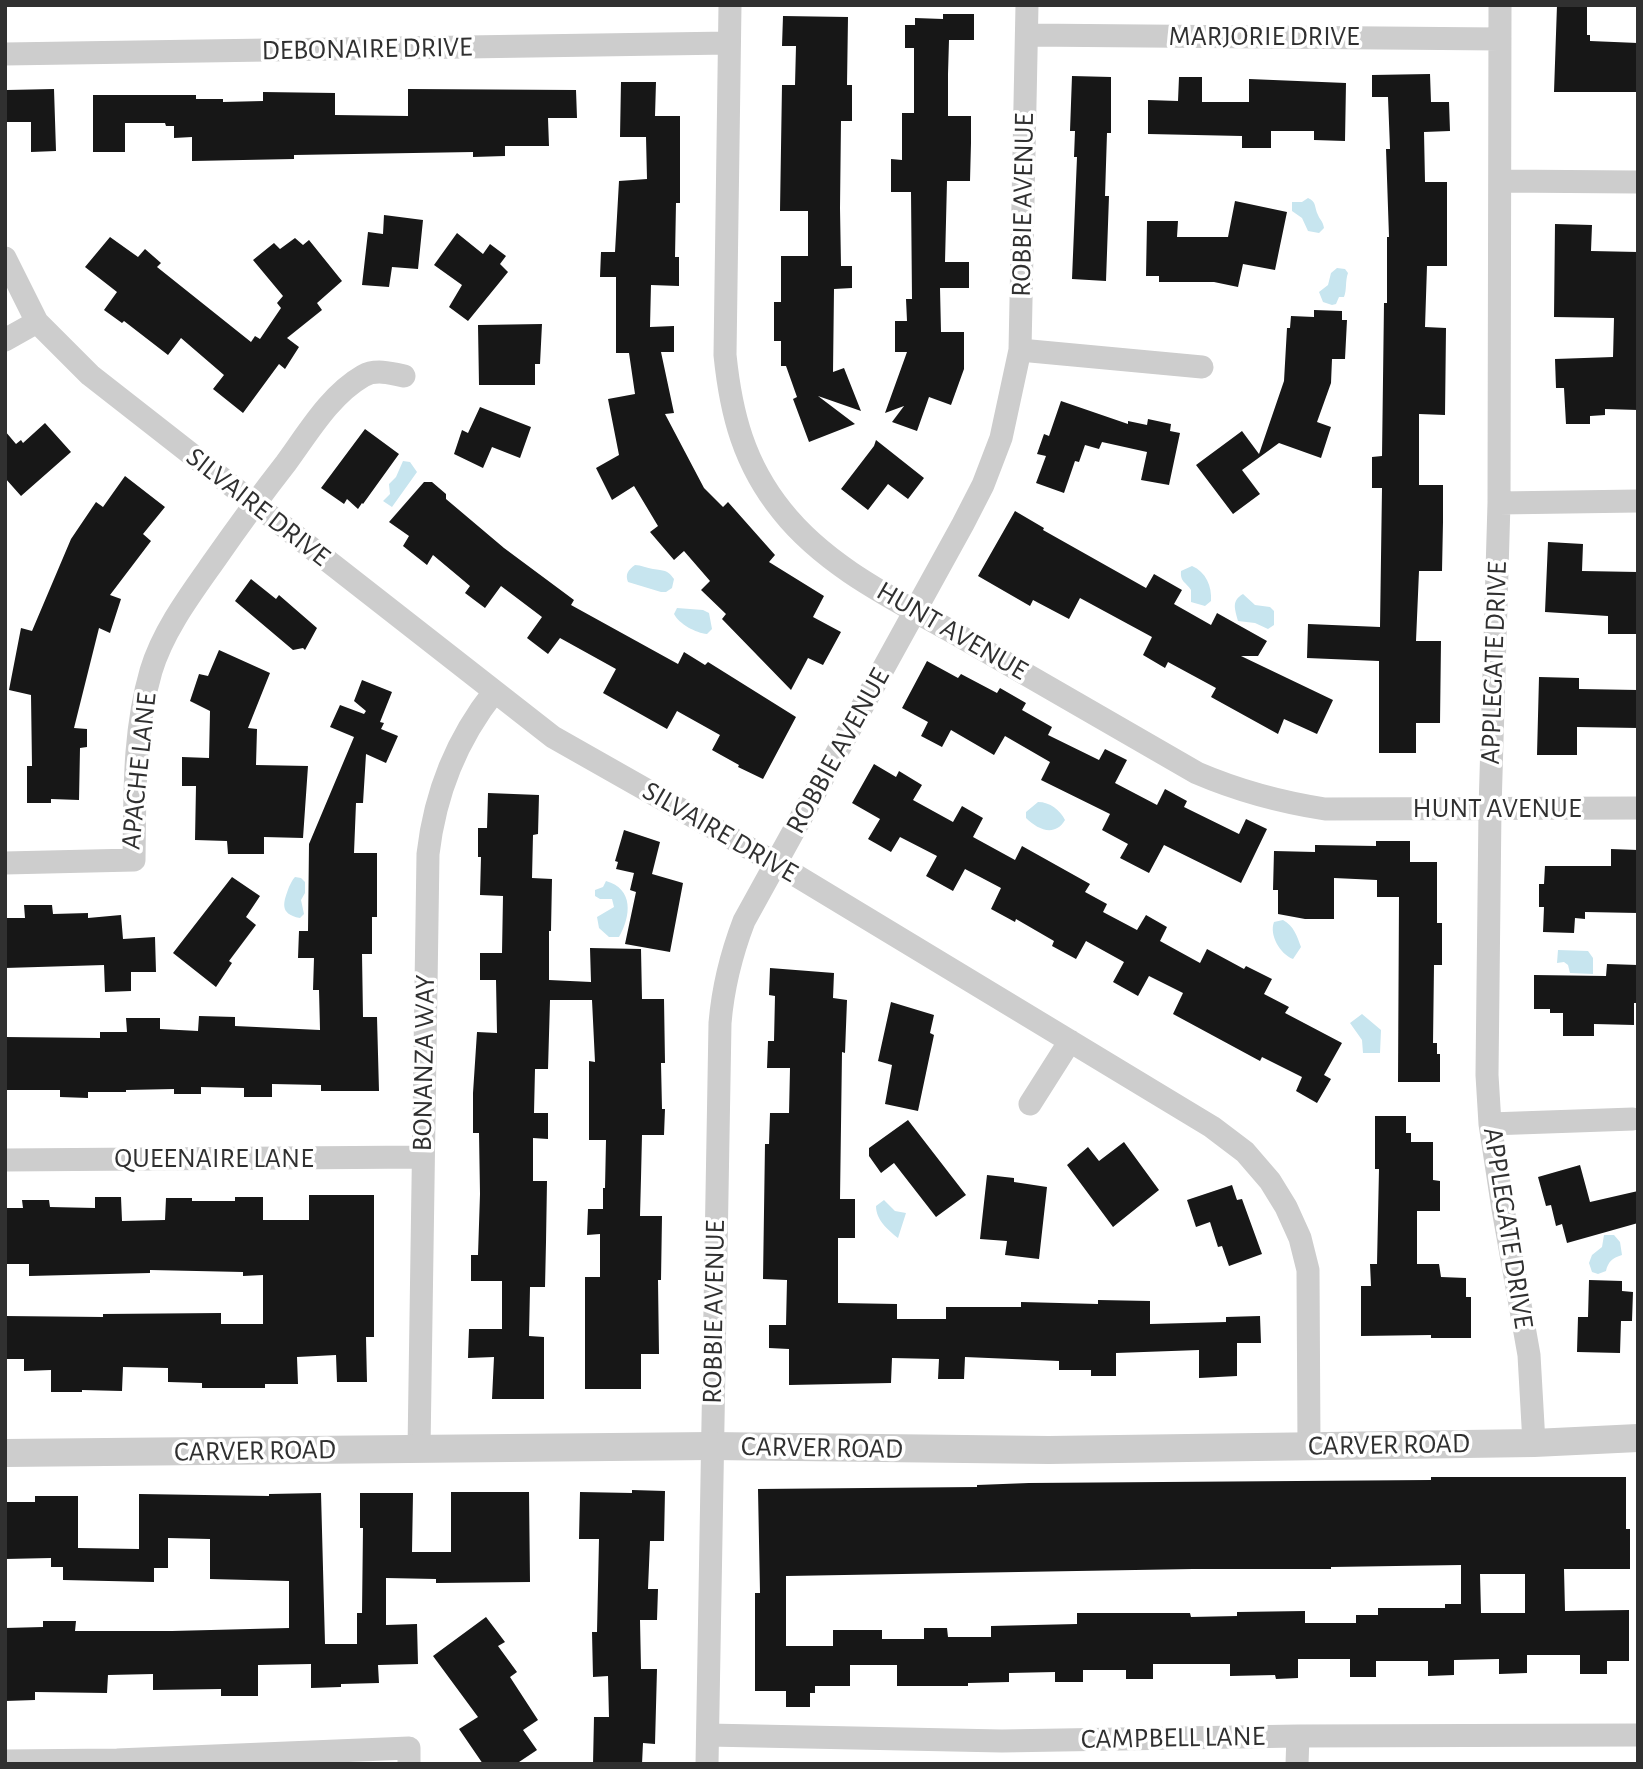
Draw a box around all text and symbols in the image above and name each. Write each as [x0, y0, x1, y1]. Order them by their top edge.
street label: MARJORIE DRIVE [1169, 20, 1359, 54]
street label: DEBONAIRE DRIVE [261, 30, 473, 68]
street label: ROBBIE AVENUE [1005, 113, 1041, 297]
street label: SILVAIRE DRIVE [179, 440, 337, 574]
street label: APPLEGATE DRIVE [1474, 561, 1514, 765]
street label: HUNT AVENUE [871, 574, 1033, 688]
street label: ROBBIE AVENUE [779, 663, 897, 839]
street label: APACHE LANE [114, 691, 164, 851]
street label: SILVAIRE DRIVE [637, 774, 803, 890]
street label: HUNT AVENUE [1413, 792, 1581, 826]
street label: BONANZA WAY [406, 974, 442, 1152]
street label: APPLEGATE DRIVE [1476, 1125, 1540, 1331]
street label: QUEENAIRE LANE [114, 1142, 314, 1176]
street label: ROBBIE AVENUE [696, 1220, 732, 1404]
street label: CARVER ROAD [1308, 1427, 1470, 1463]
street label: CARVER ROAD [741, 1430, 903, 1466]
street label: CARVER ROAD [174, 1433, 336, 1469]
street label: CAMPBELL LANE [1081, 1720, 1265, 1756]

